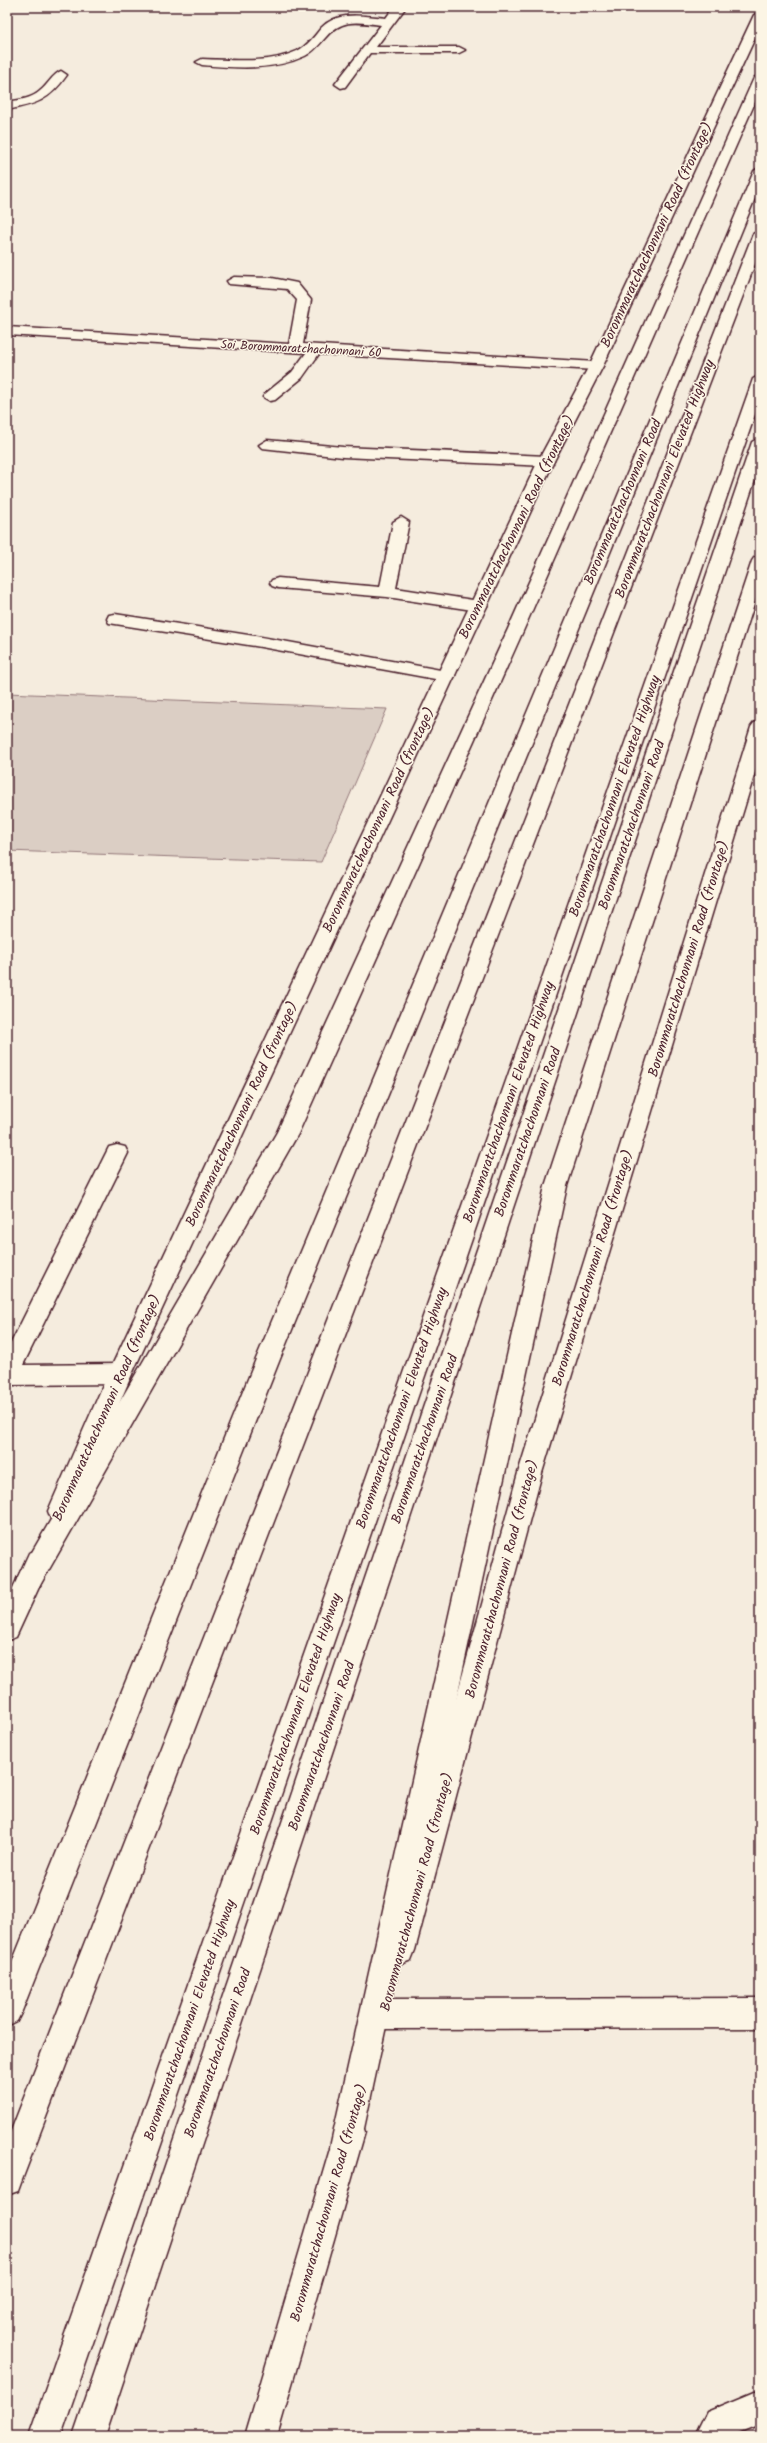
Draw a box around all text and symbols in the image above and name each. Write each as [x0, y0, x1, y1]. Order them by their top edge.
street label: Borommaratchachonnani Road (frontage) [595, 119, 719, 351]
street label: Soi Borommaratchachonnani 60 [220, 335, 382, 363]
street label: Borommaratchachonnani Elevated Highway [609, 356, 721, 602]
street label: Borommaratchachonnani Road (frontage) [453, 412, 581, 642]
street label: Borommaratchachonnani Road [578, 415, 668, 588]
street label: Borommaratchachonnani Elevated Highway [563, 672, 667, 920]
street label: Borommaratchachonnani Road (frontage) [317, 704, 441, 936]
street label: Borommaratchachonnani Road [593, 736, 672, 913]
street label: Borommaratchachonnani Road (frontage) [642, 838, 736, 1080]
street label: Borommaratchachonnani Elevated Highway [457, 978, 561, 1226]
street label: Borommaratchachonnani Road (frontage) [180, 998, 304, 1230]
street label: Borommaratchachonnani Road [489, 1043, 568, 1220]
street label: Borommaratchachonnani Road (frontage) [546, 1147, 640, 1389]
street label: Borommaratchachonnani Elevated Highway [350, 1284, 454, 1532]
street label: Borommaratchachonnani Road (frontage) [47, 1291, 167, 1525]
street label: Borommaratchachonnani Road [386, 1350, 465, 1527]
street label: Borommaratchachonnani Road (frontage) [460, 1457, 544, 1701]
street label: Borommaratchachonnani Elevated Highway [244, 1590, 348, 1838]
street label: Borommaratchachonnani Road [283, 1657, 362, 1834]
street label: Borommaratchachonnani Road (frontage) [375, 1770, 459, 2014]
street label: Borommaratchachonnani Elevated Highway [138, 1896, 242, 2144]
street label: Borommaratchachonnani Road [179, 1964, 258, 2141]
street label: Borommaratchachonnani Road (frontage) [285, 2082, 373, 2324]

